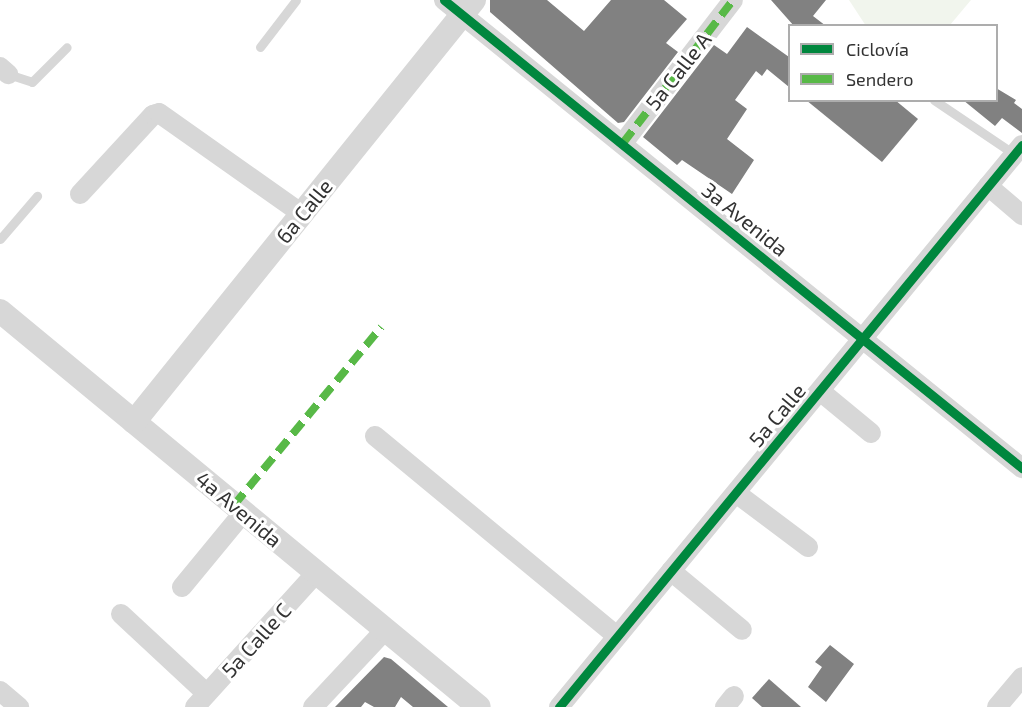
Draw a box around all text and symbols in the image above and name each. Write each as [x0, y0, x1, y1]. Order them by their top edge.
legend [788, 24, 998, 102]
street label: 5a Calle A [640, 27, 716, 115]
text: Ciclovía [846, 38, 909, 60]
text: Sendero [846, 68, 913, 90]
street label: 6a Calle [270, 174, 338, 248]
street label: 3a Avenida [697, 177, 793, 261]
street label: 5a Calle [743, 378, 811, 452]
street label: 4a Avenida [191, 466, 287, 552]
street label: 5a Calle C [216, 598, 296, 682]

